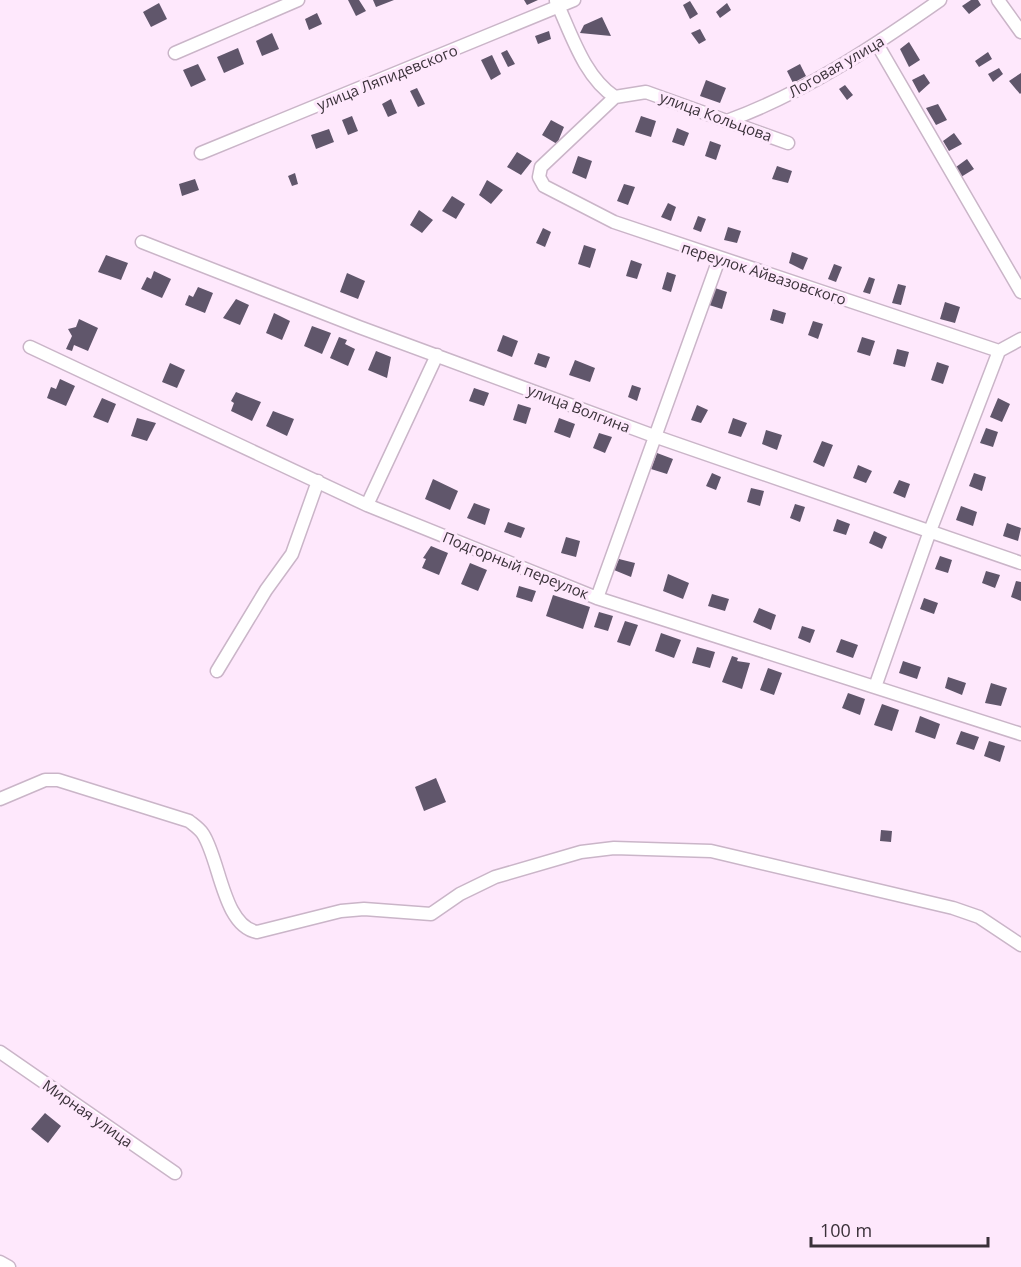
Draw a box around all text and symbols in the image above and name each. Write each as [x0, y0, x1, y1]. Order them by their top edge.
street label: Логовая улица [784, 30, 888, 102]
street label: улица Ляпидевского [314, 40, 460, 114]
street label: улица Кольцова [657, 86, 775, 146]
street label: переулок Айвазовского [679, 237, 849, 309]
street label: улица Волгина [525, 379, 633, 437]
street label: Подгорный переулок [440, 527, 592, 604]
street label: Мирная улица [39, 1075, 137, 1151]
scale bar [811, 1210, 988, 1248]
text: 100 m [820, 1218, 872, 1242]

